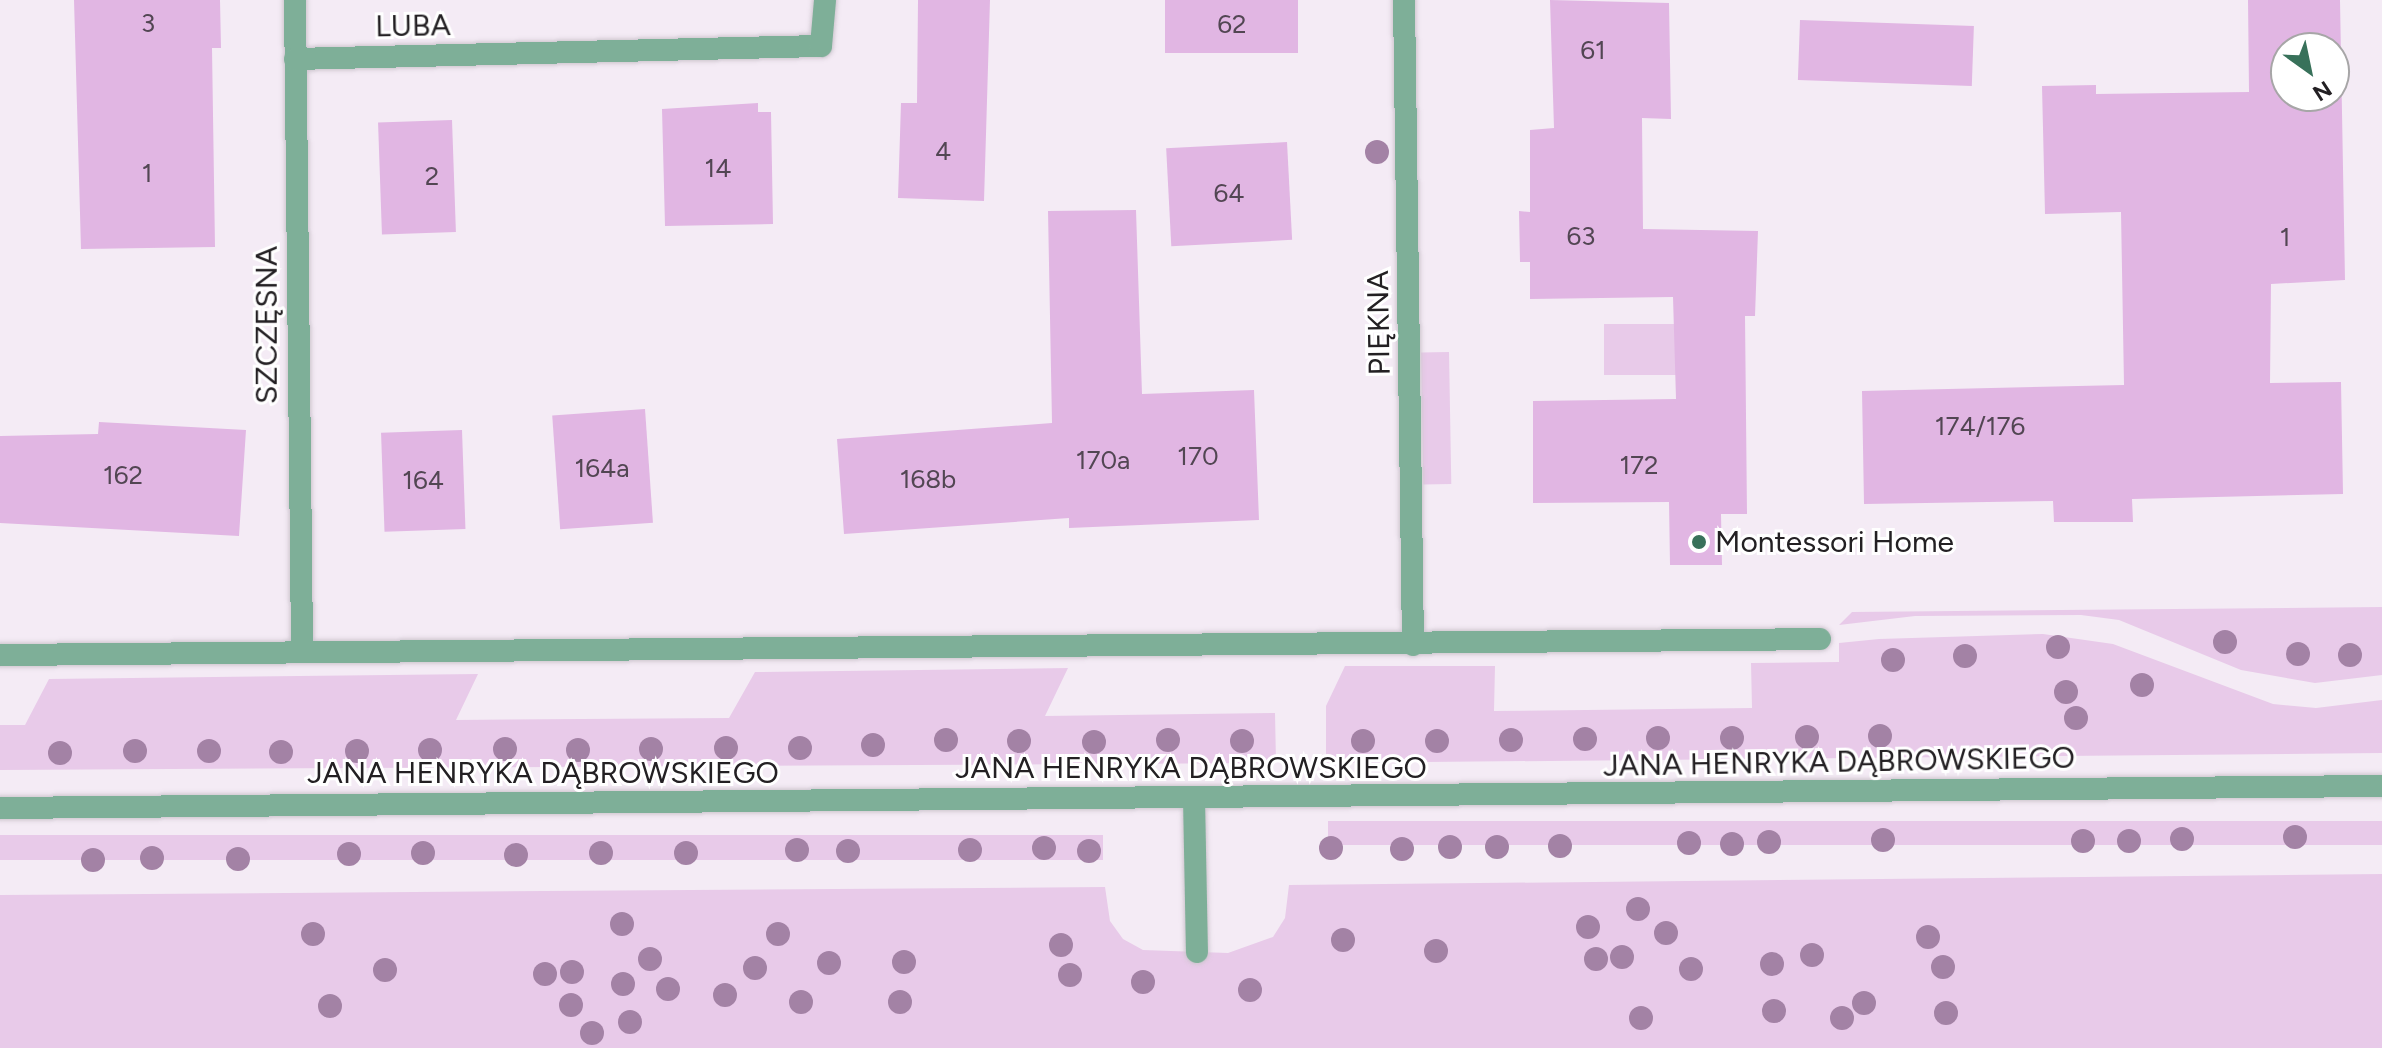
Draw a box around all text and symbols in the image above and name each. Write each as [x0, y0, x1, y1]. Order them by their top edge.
street label: LUBA [375, 7, 451, 45]
house number: 3 [141, 8, 155, 40]
house number: 62 [1217, 9, 1247, 41]
north arrow [2270, 32, 2350, 112]
house number: 61 [1580, 35, 1606, 67]
text: N [2308, 75, 2337, 107]
house number: 4 [935, 136, 951, 168]
house number: 14 [705, 153, 731, 185]
house number: 1 [142, 158, 152, 190]
house number: 2 [425, 161, 439, 193]
house number: 64 [1214, 178, 1244, 210]
house number: 63 [1567, 221, 1595, 253]
house number: 1 [2280, 222, 2290, 254]
street label: SZCZĘSNA [249, 246, 285, 404]
street label: PIĘKNA [1360, 270, 1398, 376]
house number: 174/176 [1935, 411, 2025, 443]
house number: 170 [1177, 441, 1219, 473]
house number: 170a [1076, 445, 1130, 477]
house number: 172 [1619, 450, 1659, 482]
house number: 164a [575, 453, 629, 485]
house number: 162 [103, 460, 143, 492]
house number: 168b [900, 464, 956, 496]
house number: 164 [402, 465, 444, 497]
place label: Montessori Home [1715, 524, 1954, 560]
marker: Montessori Home [1690, 533, 1708, 551]
street label: JANA HENRYKA DĄBROWSKIEGO [1603, 740, 2075, 784]
street label: JANA HENRYKA DĄBROWSKIEGO [955, 750, 1427, 786]
street label: JANA HENRYKA DĄBROWSKIEGO [307, 755, 779, 791]

